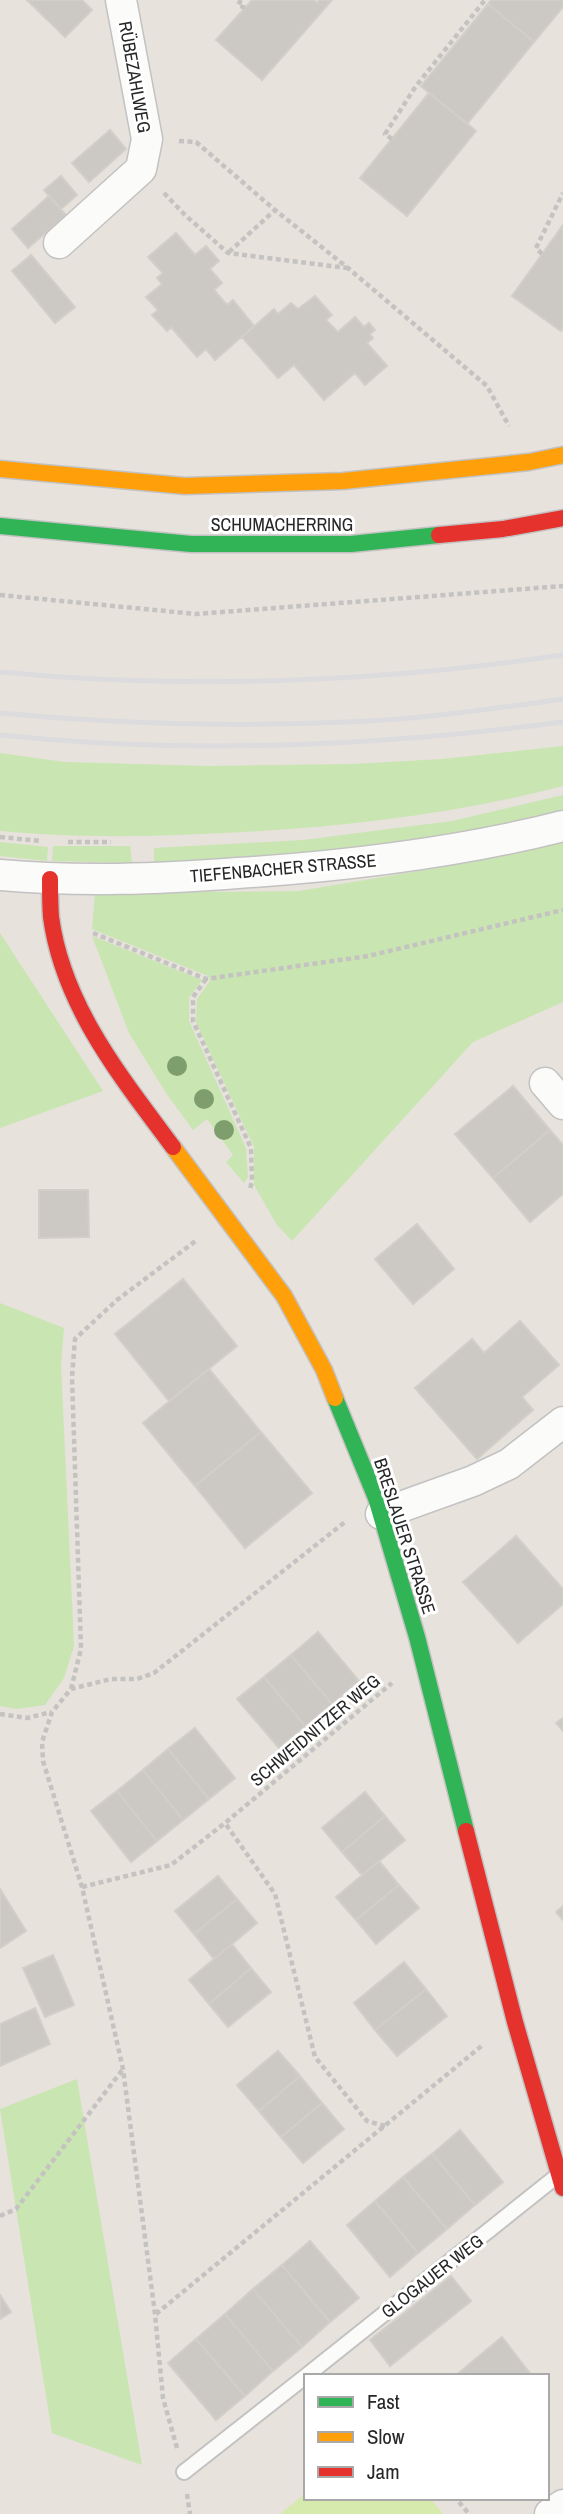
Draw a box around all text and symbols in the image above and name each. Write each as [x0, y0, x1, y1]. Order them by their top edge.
street label: RÜBEZAHLWEG [113, 19, 157, 135]
street label: SCHUMACHERRING [211, 512, 353, 537]
street label: TIEFENBACHER STRASSE [189, 847, 377, 889]
street label: BRESLAUER STRASSE [368, 1455, 442, 1617]
street label: SCHWEIDNITZER WEG [245, 1668, 385, 1792]
street label: GLOGAUER WEG [376, 2228, 488, 2324]
legend [304, 2374, 549, 2500]
text: Fast [367, 2387, 400, 2416]
text: Slow [367, 2422, 405, 2451]
text: Jam [367, 2457, 400, 2486]

